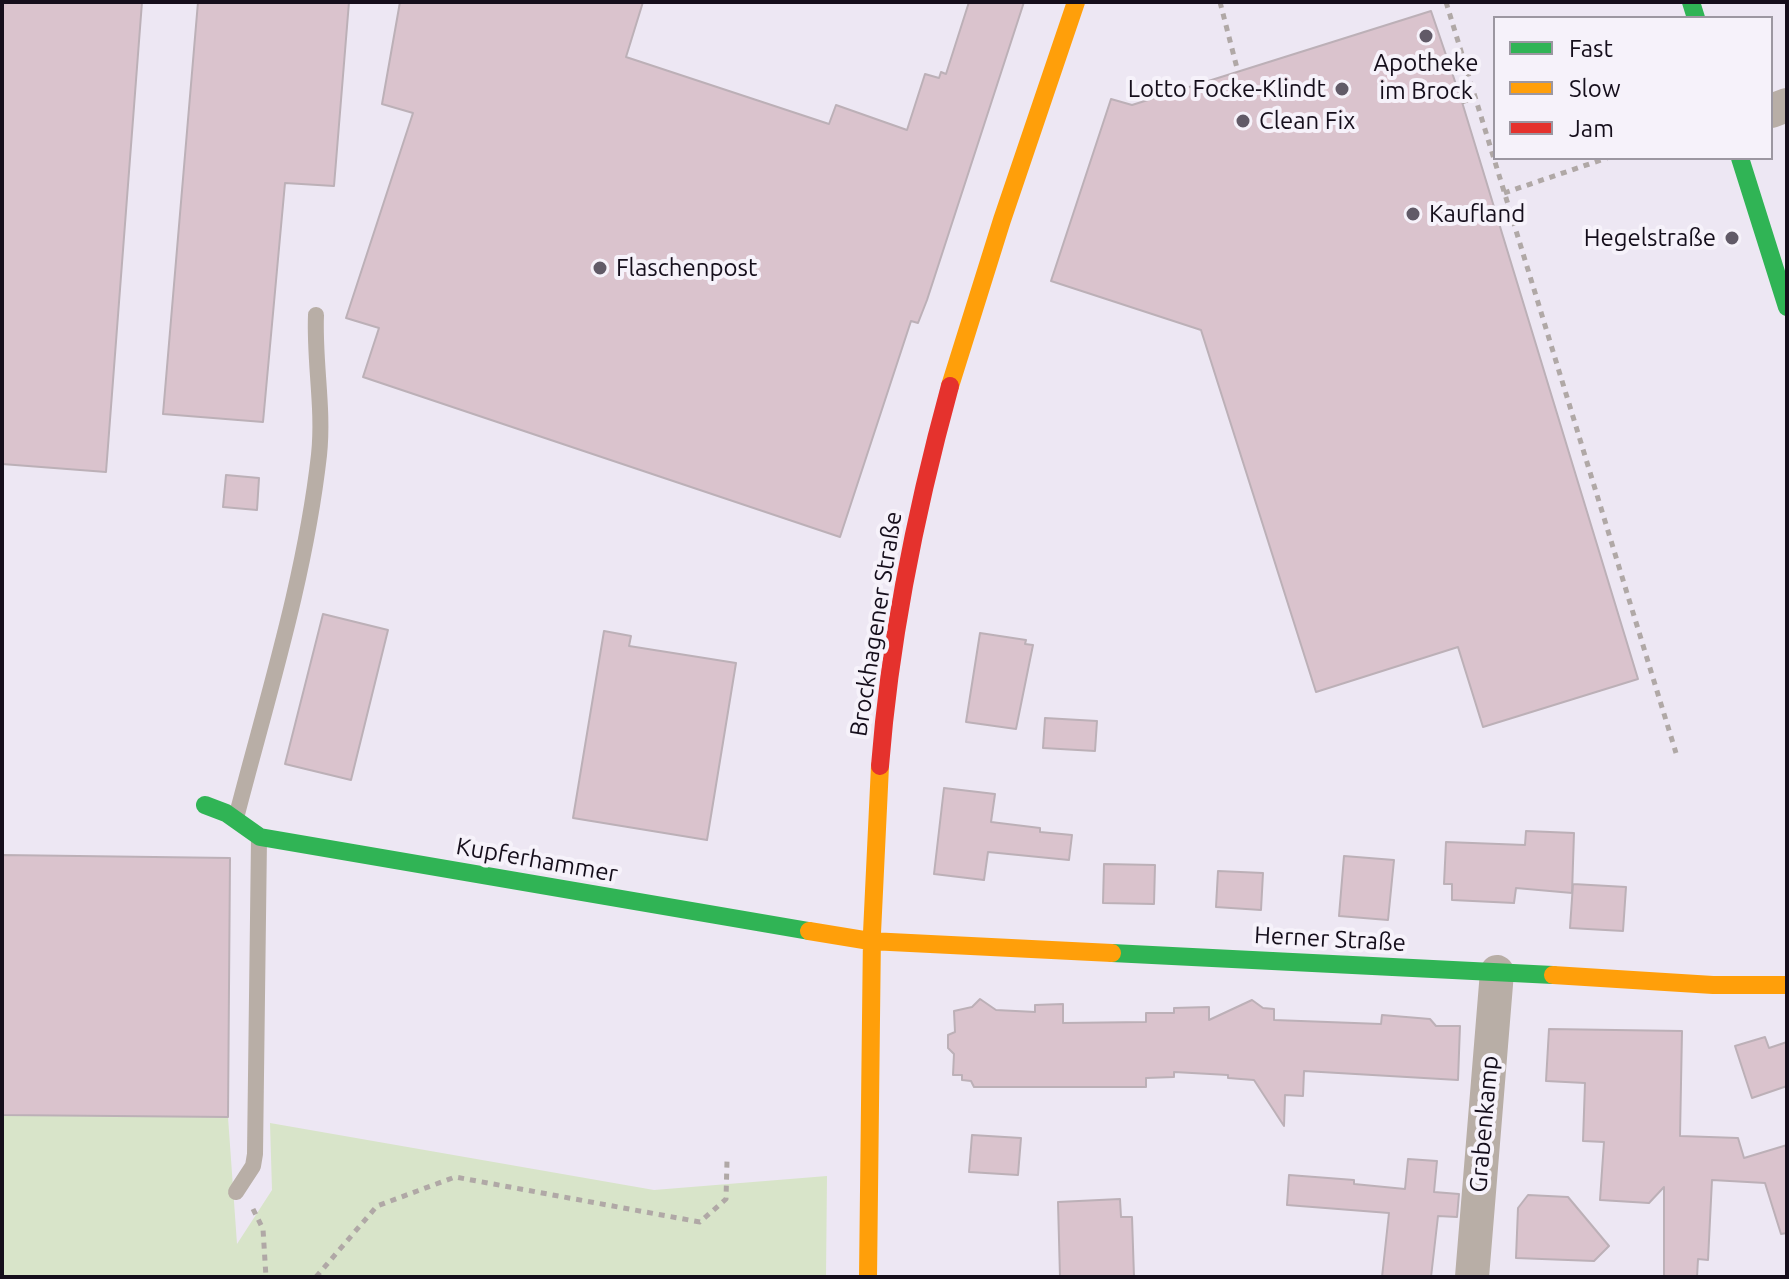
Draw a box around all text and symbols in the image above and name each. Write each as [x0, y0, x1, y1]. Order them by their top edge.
legend [1493, 16, 1773, 160]
marker: Apotheke im Brock [1417, 27, 1435, 45]
text: Fast [1569, 35, 1613, 62]
place label: Apotheke im Brock [1373, 49, 1479, 105]
place label: Lotto Focke-Klindt [1128, 75, 1326, 103]
text: Slow [1569, 75, 1621, 102]
marker: Lotto Focke-Klindt [1333, 80, 1351, 98]
place label: Clean Fix [1259, 107, 1355, 135]
marker: Clean Fix [1234, 112, 1252, 130]
text: Jam [1569, 115, 1614, 142]
place label: Kaufland [1429, 200, 1525, 228]
marker: Kaufland [1404, 205, 1422, 223]
place label: Hegelstraße [1584, 224, 1716, 252]
marker: Hegelstraße [1723, 229, 1741, 247]
place label: Flaschenpost [616, 254, 757, 282]
marker: Flaschenpost [591, 259, 609, 277]
street label: Brockhagener Straße [844, 509, 908, 739]
street label: Kupferhammer [454, 832, 620, 888]
street label: Herner Straße [1253, 921, 1407, 957]
street label: Grabenkamp [1464, 1054, 1504, 1194]

